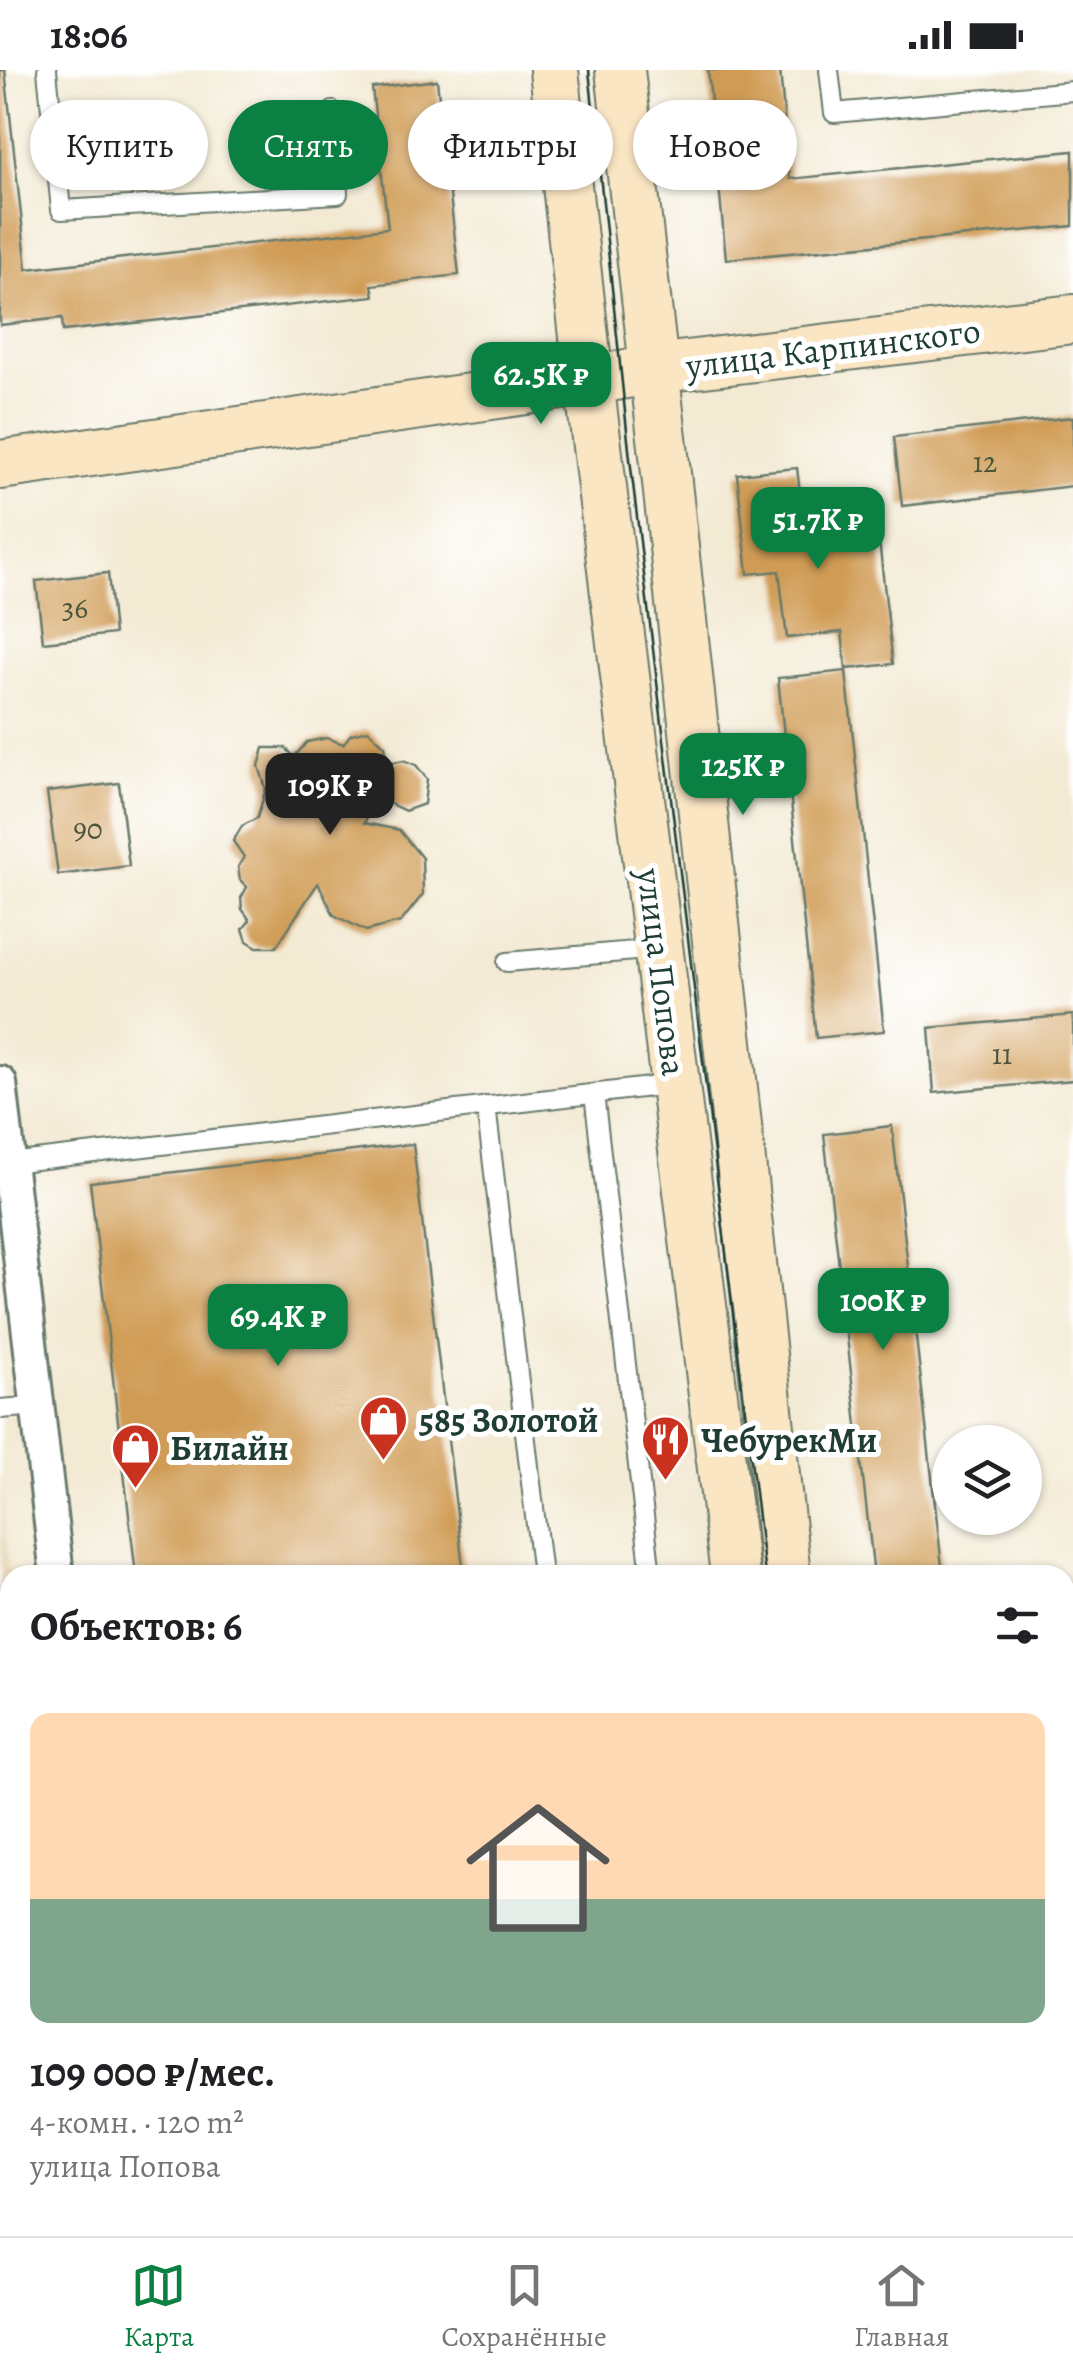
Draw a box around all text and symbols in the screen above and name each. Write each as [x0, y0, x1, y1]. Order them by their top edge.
text: 18:06 [50, 9, 128, 61]
chip: Купить [30, 100, 208, 190]
chip: Снять [228, 100, 388, 190]
chip: Фильтры [408, 100, 613, 190]
chip: Новое [633, 100, 797, 190]
street label: улица Карпинского [682, 306, 983, 390]
pin: 62.5K ₽ [449, 342, 633, 427]
text: 62.5K ₽ [493, 352, 589, 396]
house number: 12 [973, 442, 997, 482]
pin: 51.7K ₽ [726, 487, 910, 572]
text: 51.7K ₽ [773, 497, 863, 541]
house number: 36 [62, 588, 88, 628]
pin: 125K ₽ [662, 733, 824, 818]
text: 125K ₽ [701, 743, 785, 787]
pin: 109K ₽ [249, 753, 411, 838]
text: 109K ₽ [287, 763, 373, 807]
house number: 90 [73, 809, 103, 849]
street label: улица Попова [625, 865, 699, 1078]
house number: 11 [992, 1034, 1012, 1074]
pin: 100K ₽ [802, 1268, 964, 1353]
text: 100K ₽ [840, 1278, 926, 1322]
pin: 69.4K ₽ [186, 1284, 370, 1369]
text: 69.4K ₽ [230, 1294, 326, 1338]
shop icon: 585 Золотой [358, 1394, 410, 1462]
place label: 585 Золотой [419, 1396, 599, 1444]
restaurant icon: ЧебурекМи [640, 1414, 692, 1482]
place label: ЧебурекМи [701, 1416, 877, 1464]
shop icon: Билайн [109, 1422, 161, 1490]
place label: Билайн [170, 1424, 289, 1472]
map controls [932, 1425, 1042, 1535]
button: layers [932, 1425, 1042, 1535]
text: Объектов: 6 [30, 1597, 242, 1654]
icon: filters [990, 1598, 1045, 1653]
icon: home [448, 1778, 628, 1958]
text: 109 000 ₽/мес. [30, 2043, 275, 2100]
text: 4-комн. · 120 m² [30, 2100, 244, 2144]
text: улица Попова [30, 2144, 221, 2188]
tab: Карта [124, 2258, 194, 2356]
tab: Сохранённые [442, 2258, 607, 2356]
tab: Главная [854, 2258, 949, 2356]

